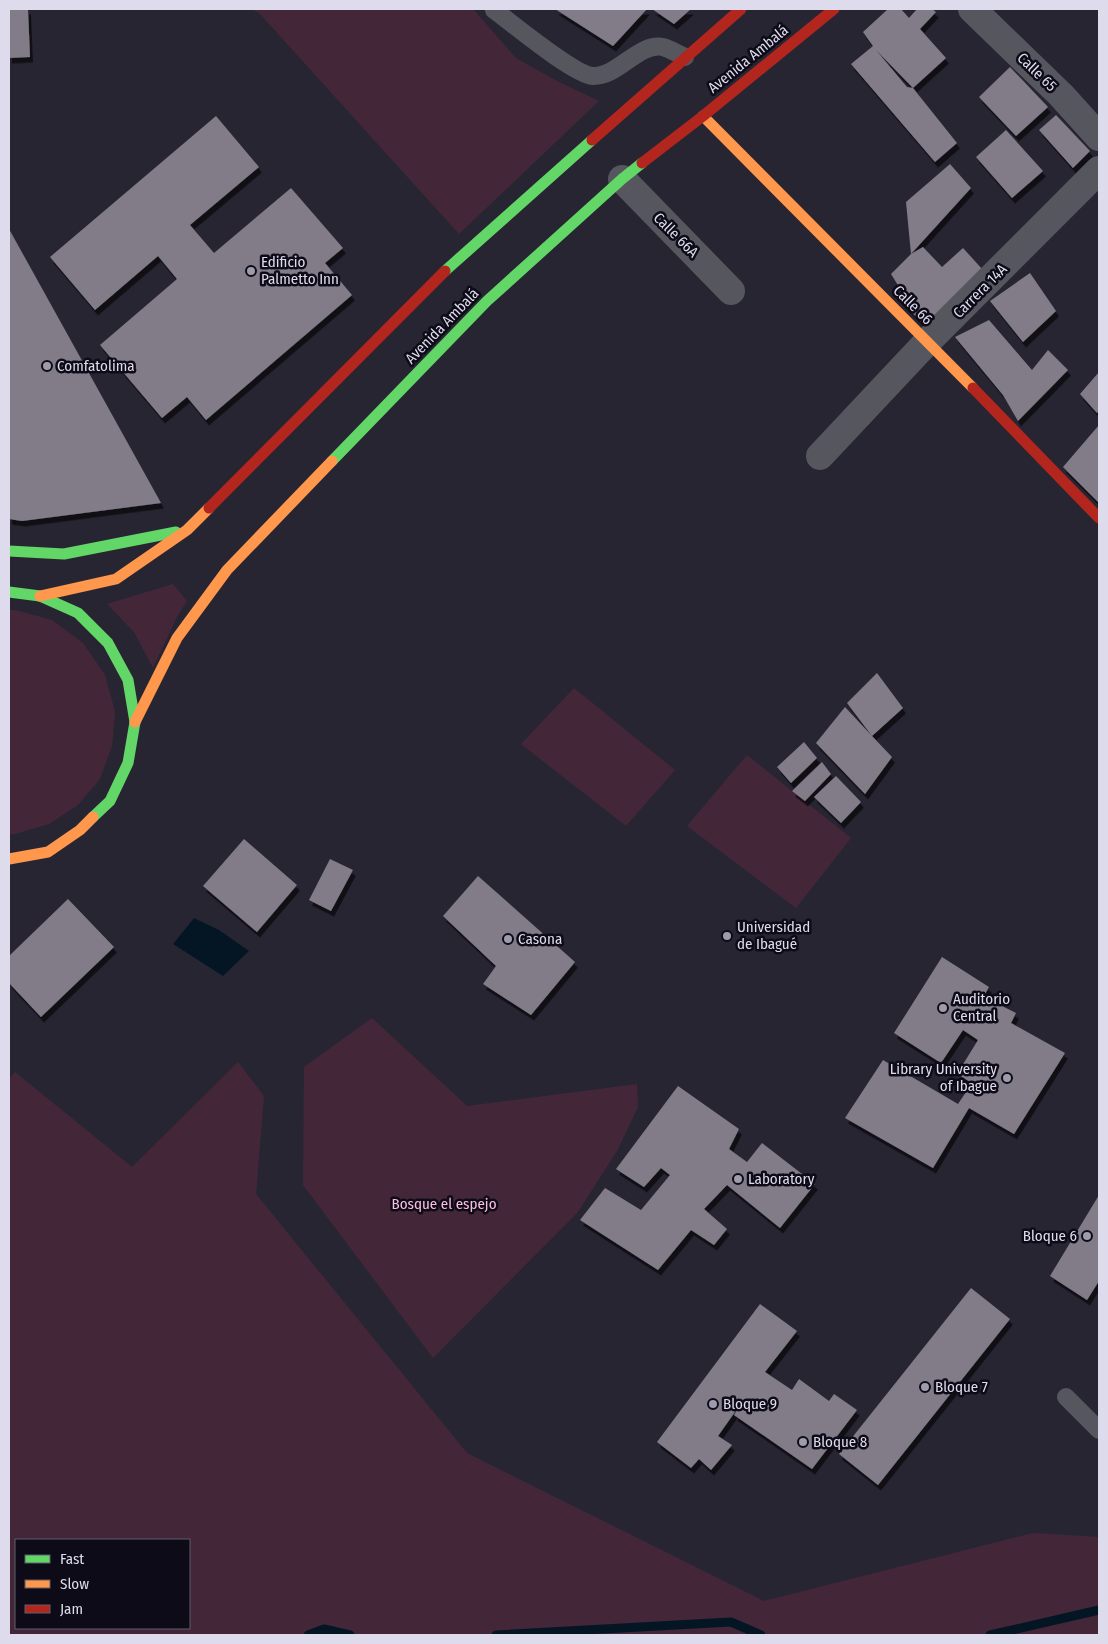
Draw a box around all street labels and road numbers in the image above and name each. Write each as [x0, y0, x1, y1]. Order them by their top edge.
street label: Avenida Ambalá [704, 21, 792, 97]
street label: Calle 65 [1014, 49, 1060, 95]
street label: Calle 66A [650, 209, 702, 261]
street label: Carrera 14A [949, 260, 1011, 322]
street label: Calle 66 [890, 282, 936, 328]
street label: Avenida Ambalá [401, 284, 483, 368]

